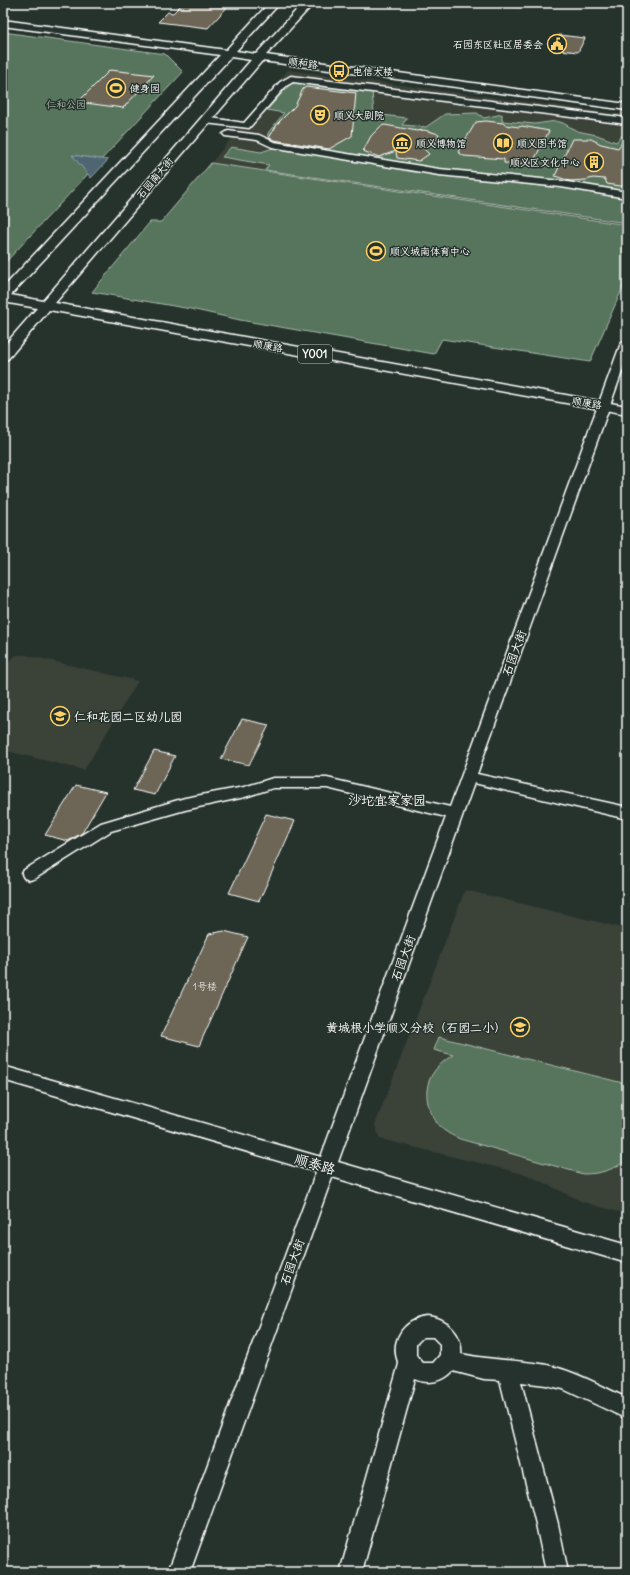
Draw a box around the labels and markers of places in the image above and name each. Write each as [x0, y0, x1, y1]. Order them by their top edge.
public building icon: 石园东区社区居委会 [546, 33, 568, 55]
place label: 石园东区社区居委会 [453, 38, 543, 51]
bus stop icon: 电信大楼 [328, 60, 350, 82]
place label: 电信大楼 [353, 65, 393, 78]
sports icon: 健身园 [105, 77, 127, 99]
place label: 健身园 [130, 82, 160, 95]
theatre icon: 顺义大剧院 [309, 104, 331, 126]
place label: 顺义大剧院 [334, 109, 384, 122]
museum icon: 顺义博物馆 [391, 132, 413, 154]
library icon: 顺义图书馆 [492, 132, 514, 154]
place label: 顺义博物馆 [416, 137, 466, 150]
place label: 顺义图书馆 [517, 137, 567, 150]
building icon: 顺义区文化中心 [583, 151, 605, 173]
place label: 顺义区文化中心 [510, 156, 580, 169]
sports icon: 顺义城南体育中心 [365, 240, 387, 262]
place label: 顺义城南体育中心 [390, 245, 470, 258]
school or university icon: 仁和花园二区幼儿园 [49, 705, 71, 727]
place label: 仁和花园二区幼儿园 [74, 709, 182, 724]
school or university icon: 黄城根小学顺义分校（石园二小） [509, 1016, 531, 1038]
place label: 黄城根小学顺义分校（石园二小） [326, 1020, 506, 1035]

